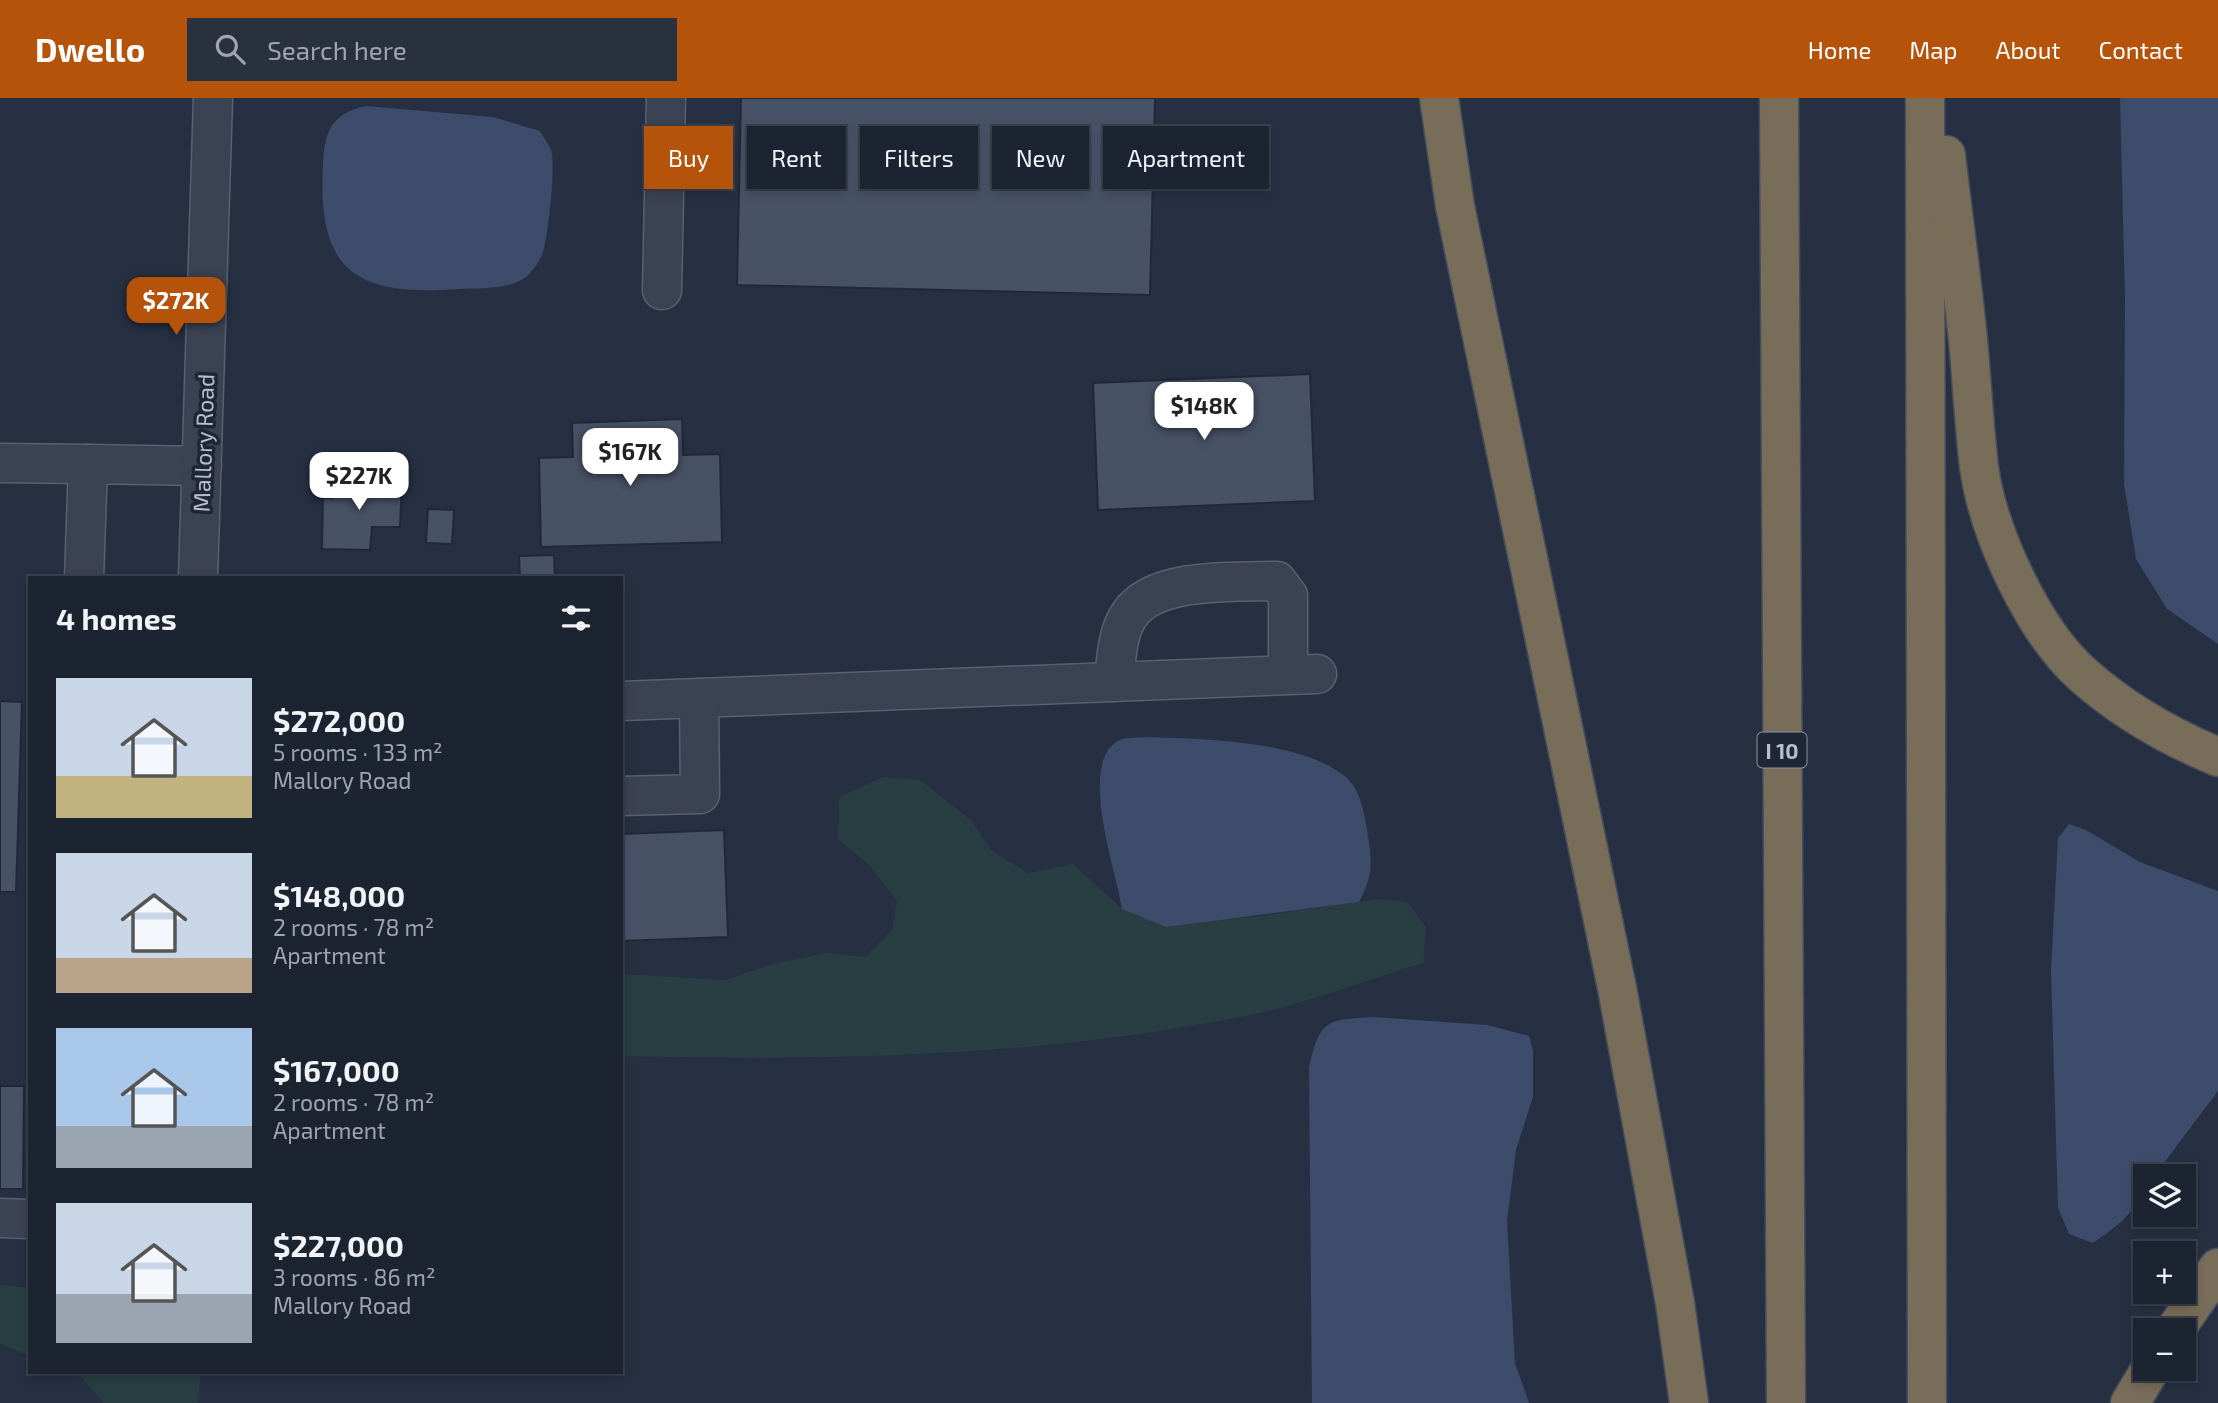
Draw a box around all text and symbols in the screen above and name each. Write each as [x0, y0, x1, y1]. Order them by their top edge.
search box [187, 18, 677, 81]
text: Dwello [35, 29, 145, 69]
icon: search [211, 30, 249, 68]
text: Search here [267, 34, 407, 65]
text: Home [1808, 35, 1871, 64]
text: Map [1909, 35, 1957, 64]
text: About [1995, 35, 2061, 64]
text: Contact [2099, 35, 2183, 64]
chip: Buy [644, 126, 733, 189]
chip: Rent [747, 126, 846, 189]
chip: Filters [860, 126, 978, 189]
chip: New [992, 126, 1089, 189]
chip: Apartment [1103, 126, 1269, 189]
pin: $272K [127, 278, 225, 337]
text: $272K [143, 286, 209, 314]
street label: Mallory Road [187, 373, 219, 513]
pin: $148K [1155, 382, 1253, 442]
text: $148K [1171, 391, 1237, 419]
pin: $167K [581, 428, 679, 488]
text: $167K [598, 437, 662, 465]
pin: $227K [310, 452, 408, 512]
text: $227K [326, 461, 392, 489]
icon: filters [557, 599, 595, 637]
text: 4 homes [56, 600, 177, 636]
text: $272,000 [273, 702, 405, 738]
icon: home [112, 706, 196, 790]
road number: I 10 [1758, 732, 1806, 768]
text: 5 rooms · 133 m² [273, 738, 443, 766]
text: Mallory Road [273, 766, 412, 794]
text: $148,000 [273, 877, 405, 913]
icon: home [112, 881, 196, 965]
text: 2 rooms · 78 m² [273, 913, 434, 941]
text: Apartment [273, 941, 386, 969]
text: $167,000 [273, 1052, 400, 1088]
icon: home [112, 1056, 196, 1140]
text: 2 rooms · 78 m² [273, 1088, 434, 1116]
text: Apartment [273, 1116, 386, 1144]
map controls [2133, 1164, 2196, 1381]
button: layers [2133, 1164, 2196, 1227]
text: $227,000 [273, 1227, 404, 1263]
icon: home [112, 1231, 196, 1315]
button: + [2133, 1241, 2196, 1304]
text: 3 rooms · 86 m² [273, 1263, 435, 1291]
text: Mallory Road [273, 1291, 412, 1319]
button: − [2133, 1318, 2196, 1381]

